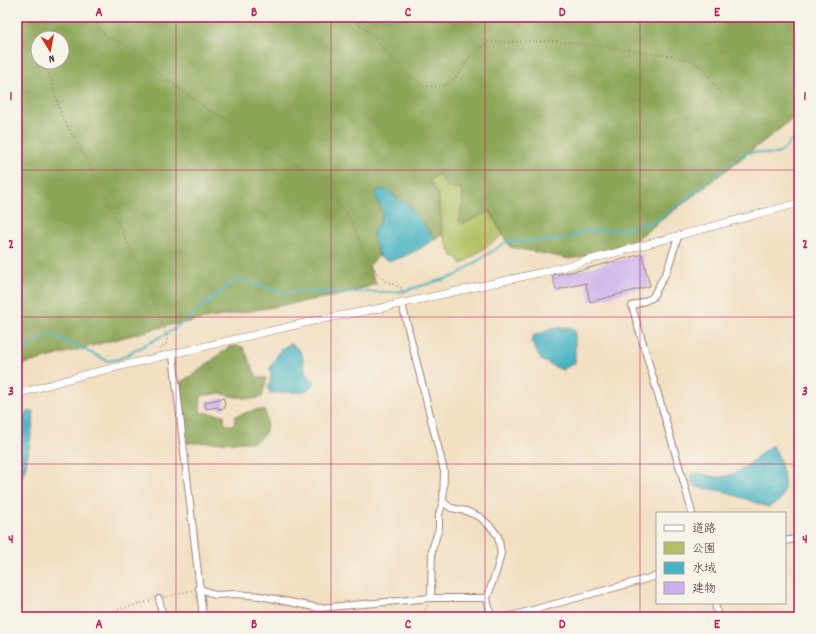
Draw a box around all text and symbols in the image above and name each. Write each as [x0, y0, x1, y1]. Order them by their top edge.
text: A [95, 4, 103, 23]
text: B [251, 4, 257, 23]
text: C [405, 4, 412, 23]
text: D [559, 4, 566, 23]
text: E [714, 4, 721, 23]
north arrow [30, 30, 70, 70]
text: N [47, 49, 56, 66]
text: 1 [10, 88, 13, 107]
text: 1 [804, 88, 807, 107]
text: 2 [8, 236, 14, 255]
text: 2 [802, 236, 808, 255]
text: 3 [8, 383, 14, 402]
text: 3 [802, 383, 808, 402]
legend [656, 512, 786, 604]
text: 道路 [692, 521, 716, 538]
text: 4 [8, 531, 14, 550]
text: 4 [802, 531, 808, 550]
text: 公園 [692, 541, 716, 558]
text: 水域 [692, 561, 716, 578]
text: 建物 [692, 581, 716, 598]
text: A [95, 616, 103, 634]
text: B [251, 616, 257, 634]
text: C [405, 616, 412, 634]
text: D [559, 616, 566, 634]
text: E [714, 616, 721, 634]

